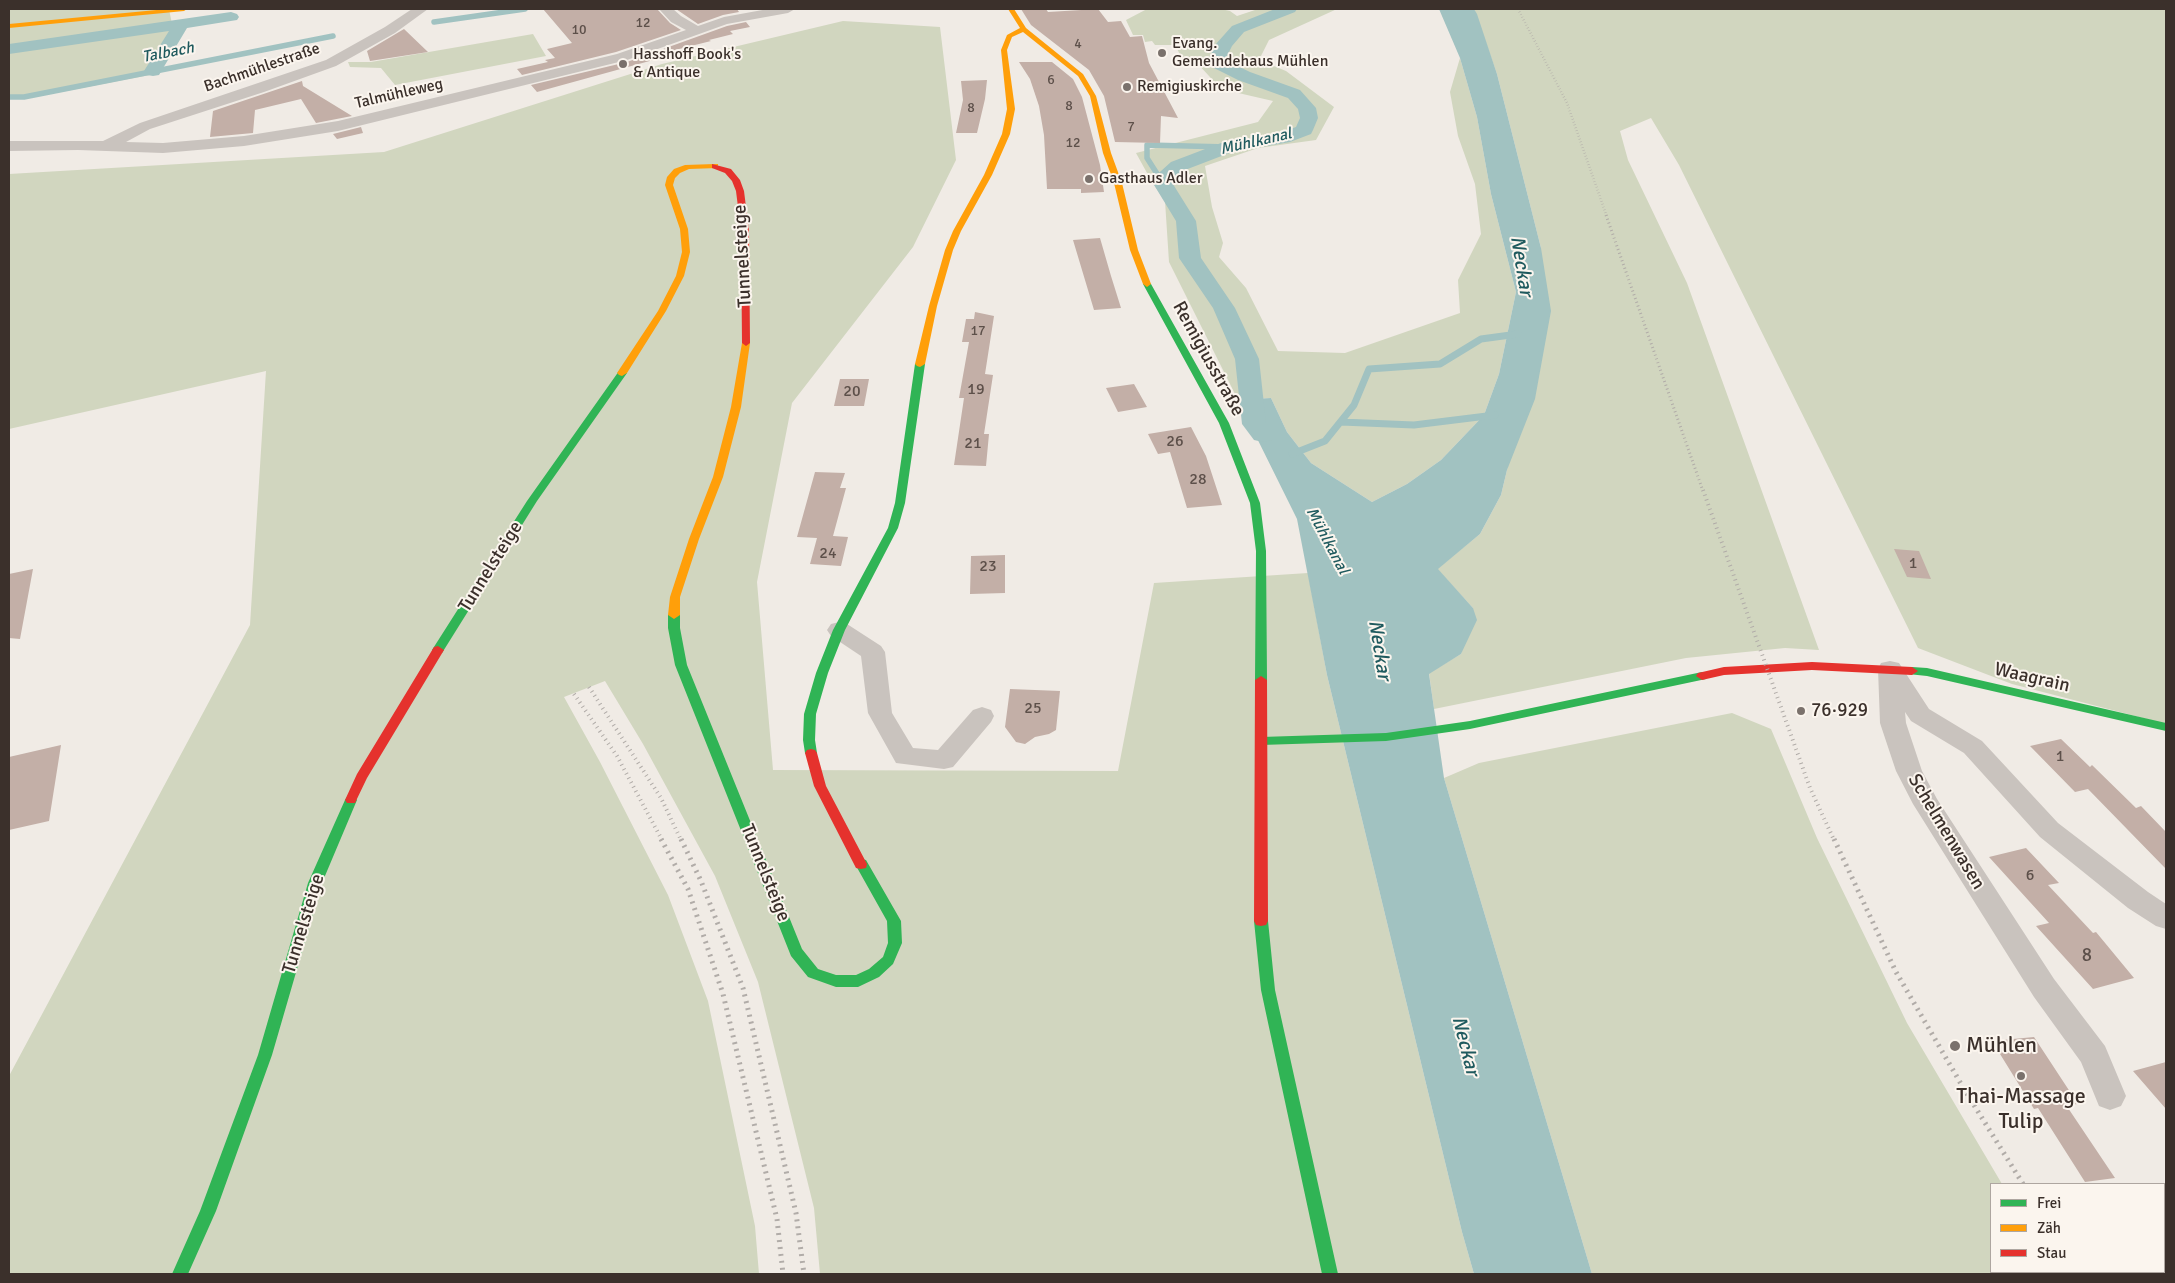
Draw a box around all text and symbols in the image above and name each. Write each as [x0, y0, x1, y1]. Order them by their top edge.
house number: 12 [635, 15, 651, 31]
house number: 10 [571, 22, 587, 38]
place label: Evang. Gemeindehaus Mühlen [1172, 34, 1328, 72]
house number: 4 [1074, 36, 1082, 52]
water label: Talbach [141, 39, 195, 67]
street label: Bachmühlestraße [202, 39, 322, 97]
place label: Hasshoff Book's & Antique [633, 45, 741, 83]
marker: Evang. Gemeindehaus Mühlen [1156, 47, 1168, 59]
marker: Hasshoff Book's & Antique [617, 58, 629, 70]
house number: 6 [1047, 72, 1055, 88]
street label: Talmühleweg [353, 75, 445, 113]
place label: Remigiuskirche [1137, 77, 1242, 97]
marker: Remigiuskirche [1121, 81, 1133, 93]
house number: 8 [1065, 98, 1073, 114]
house number: 8 [967, 100, 975, 116]
house number: 7 [1127, 119, 1135, 135]
water label: Mühlkanal [1218, 124, 1294, 160]
house number: 12 [1065, 135, 1081, 151]
place label: Gasthaus Adler [1099, 169, 1203, 189]
marker: Gasthaus Adler [1083, 173, 1095, 185]
street label: Tunnelsteige [729, 204, 757, 308]
water label: Neckar [1504, 234, 1538, 298]
street label: Remigiusstraße [1167, 298, 1249, 420]
house number: 17 [970, 323, 986, 339]
house number: 19 [967, 380, 985, 400]
house number: 20 [843, 382, 861, 402]
house number: 26 [1166, 432, 1184, 452]
house number: 21 [964, 434, 982, 454]
house number: 28 [1189, 470, 1207, 490]
water label: Mühlkanal [1301, 504, 1353, 578]
street label: Tunnelsteige [454, 517, 528, 617]
house number: 24 [819, 544, 837, 564]
house number: 1 [1909, 554, 1917, 574]
house number: 23 [979, 557, 997, 577]
water label: Neckar [1362, 618, 1396, 682]
street label: Waagrain [1992, 658, 2072, 698]
house number: 25 [1024, 699, 1042, 719]
place label: 76·929 [1811, 700, 1868, 722]
marker: 76·929 [1795, 705, 1807, 717]
house number: 1 [2056, 747, 2064, 767]
street label: Schelmenwasen [1902, 770, 1990, 894]
street label: Tunnelsteige [735, 821, 795, 925]
house number: 6 [2026, 866, 2034, 886]
street label: Tunnelsteige [278, 871, 330, 977]
house number: 8 [2082, 945, 2092, 967]
water label: Neckar [1446, 1014, 1484, 1078]
place label: Mühlen [1966, 1033, 2037, 1059]
marker: Mühlen [1948, 1039, 1962, 1053]
marker: Thai-Massage Tulip [2015, 1070, 2027, 1082]
place label: Thai-Massage Tulip [1956, 1084, 2086, 1136]
legend [1990, 1183, 2165, 1273]
text: Frei [2037, 1194, 2061, 1212]
text: Zäh [2037, 1219, 2061, 1237]
text: Stau [2037, 1244, 2066, 1262]

